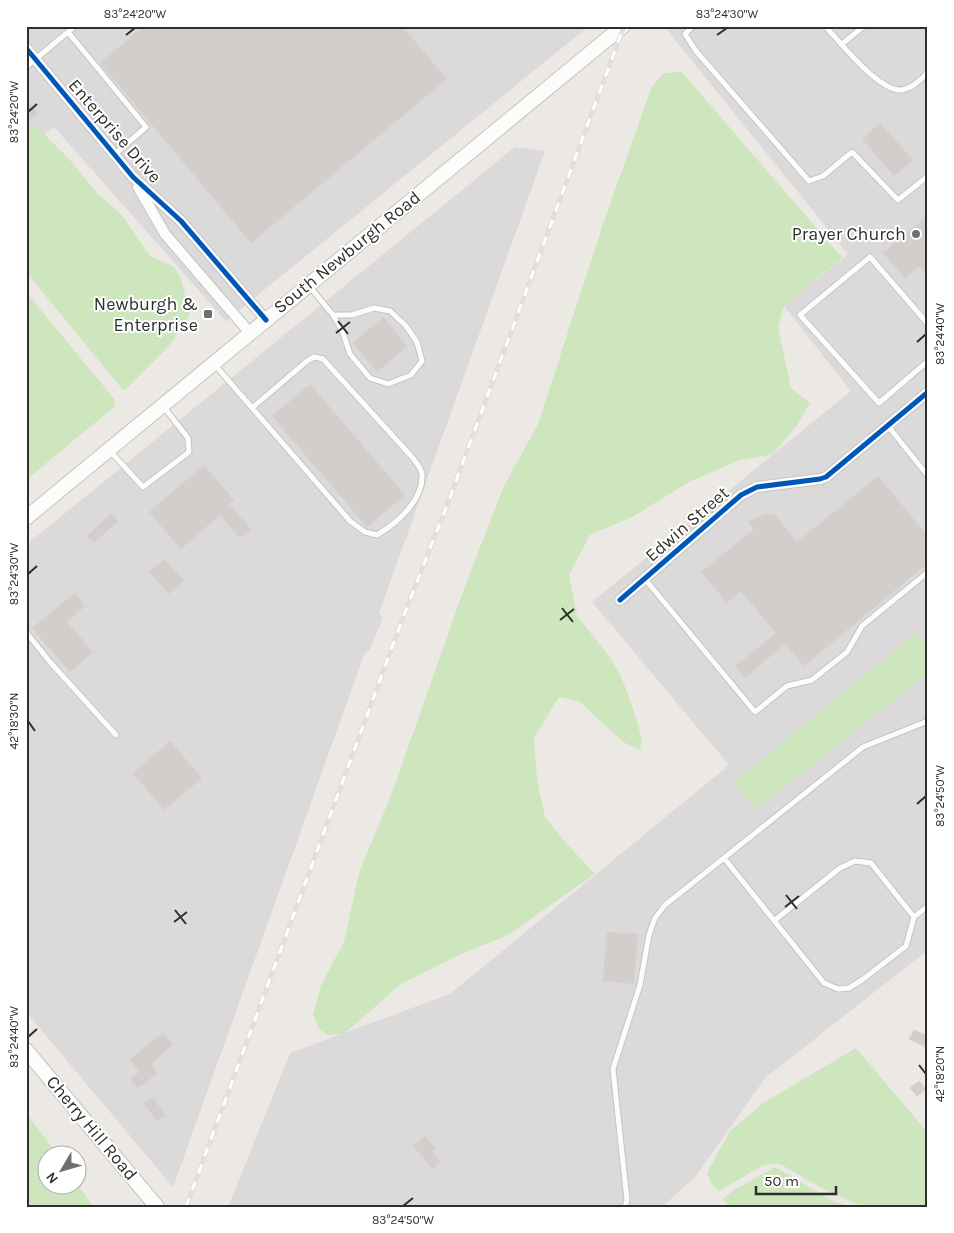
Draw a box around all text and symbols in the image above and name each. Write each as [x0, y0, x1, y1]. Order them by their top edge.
text: 83°24'20"W [104, 7, 166, 21]
text: 83°24'30"W [696, 7, 758, 21]
street label: Enterprise Drive [64, 74, 166, 188]
text: 83°24'20"W [7, 81, 21, 143]
street label: South Newburgh Road [269, 186, 425, 318]
place label: Prayer Church [792, 223, 906, 245]
marker: Prayer Church [910, 228, 922, 240]
place label: Newburgh & Enterprise [94, 293, 198, 336]
text: 83°24'40"W [933, 303, 947, 365]
marker: Newburgh & Enterprise [202, 308, 214, 320]
street label: Edwin Street [641, 482, 734, 566]
text: 83°24'30"W [7, 543, 21, 605]
text: 42°18'30"N [7, 693, 21, 749]
text: 83°24'50"W [933, 765, 947, 827]
text: 83°24'40"W [7, 1006, 21, 1068]
text: 42°18'20"N [933, 1046, 947, 1102]
street label: Cherry Hill Road [42, 1071, 142, 1185]
north arrow [38, 1146, 88, 1196]
scale bar [756, 1163, 836, 1195]
text: N [42, 1169, 62, 1187]
text: 50 m [764, 1172, 799, 1190]
text: 83°24'50"W [372, 1213, 434, 1227]

